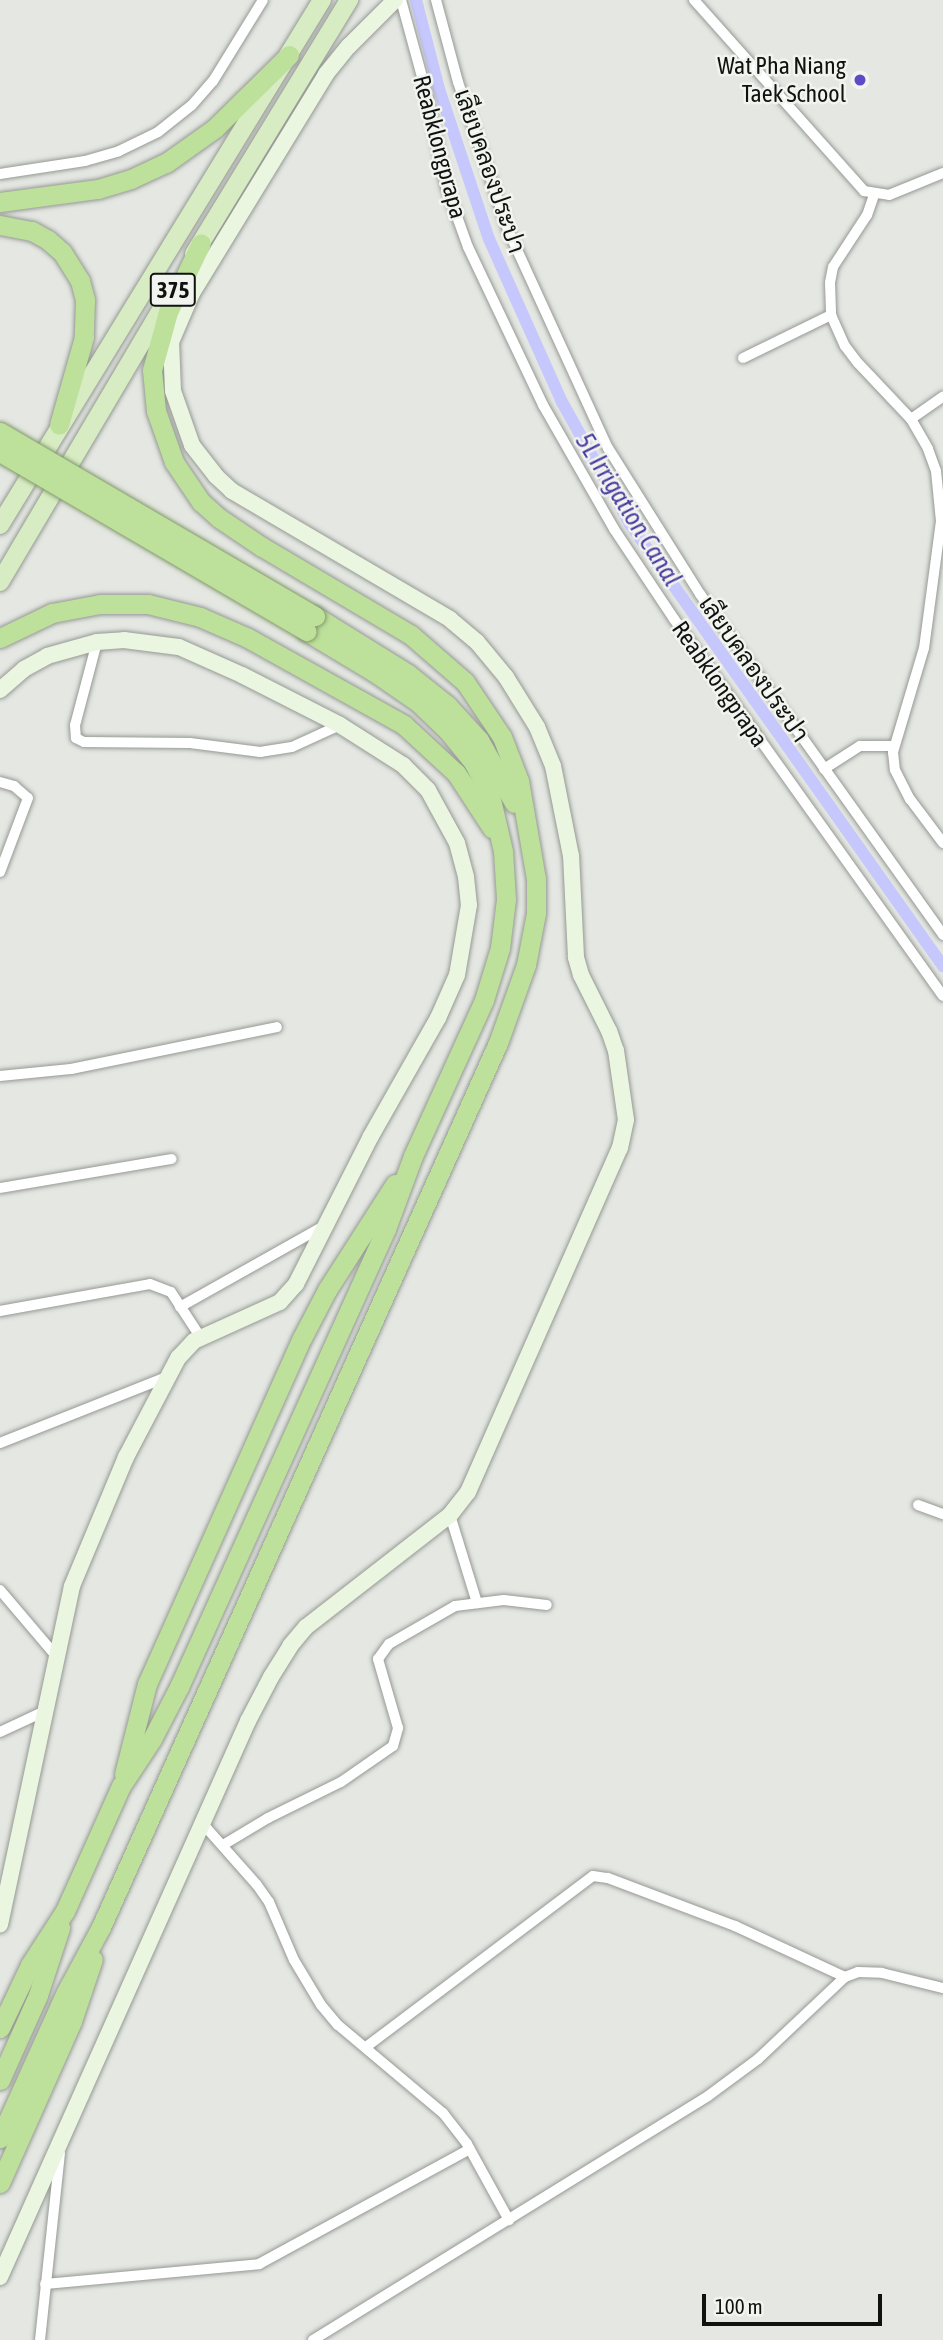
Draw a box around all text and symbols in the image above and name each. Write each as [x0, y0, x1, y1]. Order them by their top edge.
place label: Wat Pha Niang Taek School [717, 52, 846, 108]
street label: Reabklongprapa [407, 72, 473, 222]
marker: Wat Pha Niang Taek School [852, 72, 868, 88]
street label: เลียบคลองประปา [448, 85, 532, 257]
road number: 375 [148, 270, 198, 310]
water label: 5L Irrigation Canal [568, 428, 688, 592]
street label: เลียบคลองประปา [693, 591, 815, 747]
street label: Reabklongprapa [666, 616, 774, 752]
scale bar [705, 2280, 885, 2324]
text: 100 m [715, 2294, 763, 2318]

